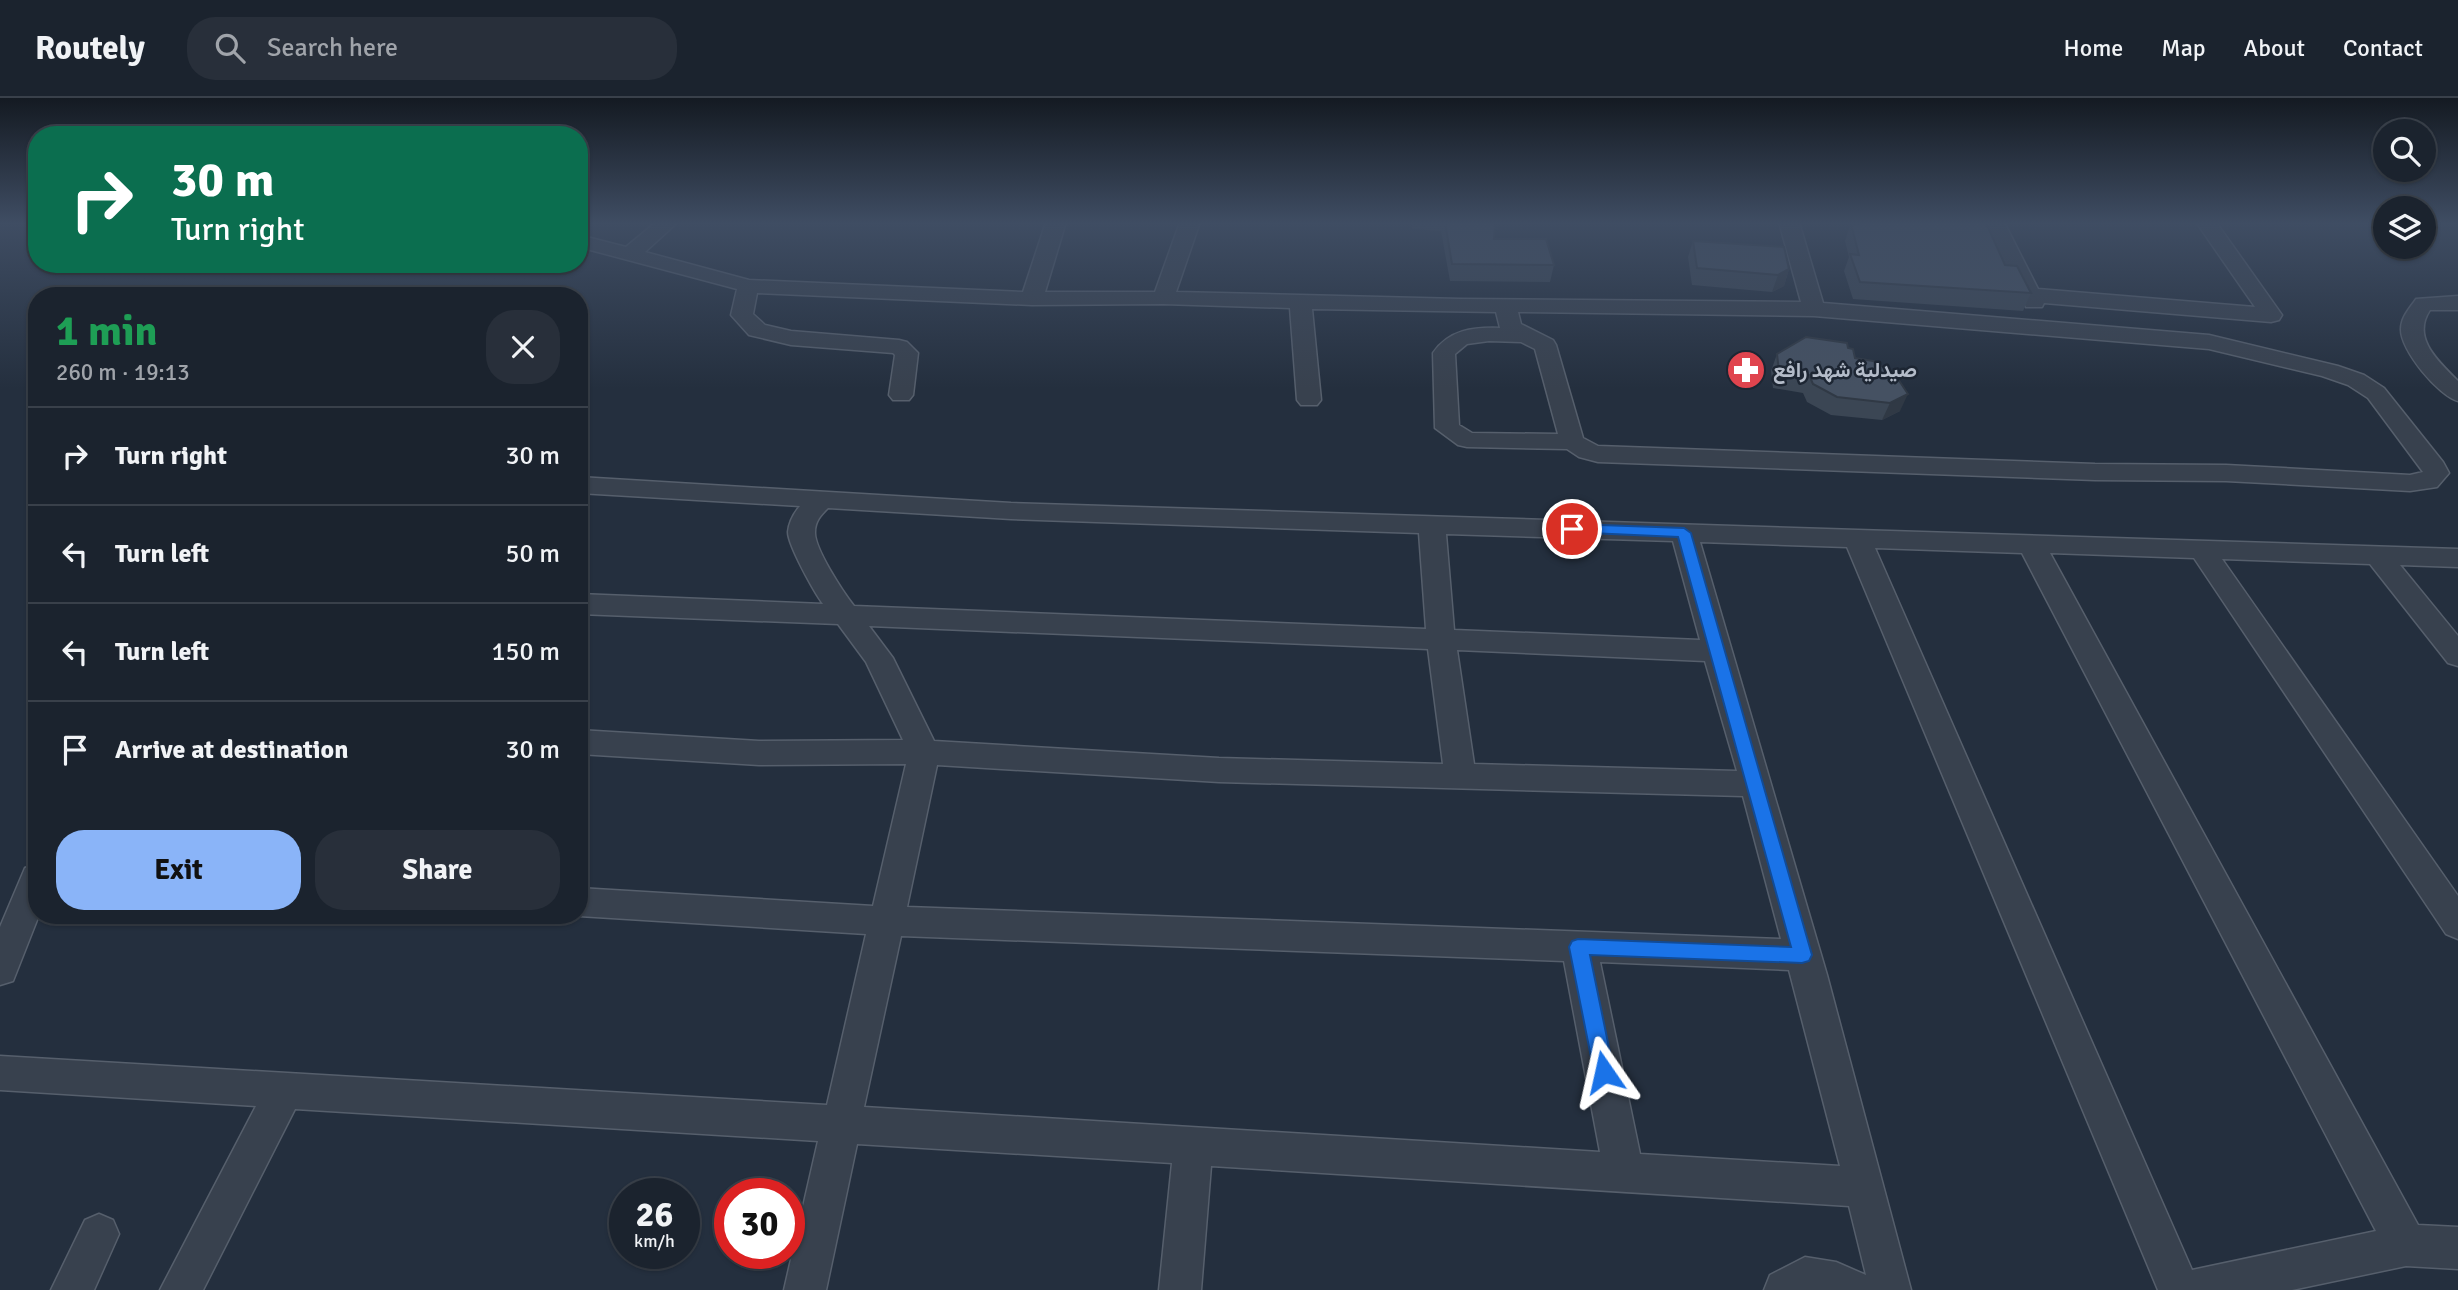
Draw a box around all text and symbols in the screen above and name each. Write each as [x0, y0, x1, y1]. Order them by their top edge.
search box [187, 17, 677, 80]
text: Routely [35, 28, 145, 69]
icon: search [211, 29, 249, 67]
text: Search here [267, 32, 398, 64]
text: Home [2063, 33, 2123, 63]
text: Map [2161, 33, 2206, 63]
text: About [2244, 33, 2305, 63]
text: Contact [2343, 33, 2423, 63]
map controls [2373, 119, 2436, 259]
button: search [2373, 119, 2436, 182]
text: 30 m [171, 150, 274, 210]
icon: right [56, 154, 147, 245]
button: layers [2373, 196, 2436, 259]
text: Turn right [171, 210, 304, 249]
text: 1 min [56, 306, 157, 357]
button: close [486, 310, 560, 384]
pharmacy icon: صيدلية شهد رافع [1725, 349, 1767, 391]
place label: صيدلية شهد رافع [1773, 357, 1917, 384]
text: 260 m · 19:13 [56, 358, 190, 387]
icon: right [56, 437, 94, 475]
text: Turn right [115, 440, 227, 472]
text: 30 m [505, 440, 560, 472]
pin [1542, 499, 1602, 559]
icon: arrive [1553, 510, 1591, 548]
icon: left [56, 535, 94, 573]
text: Turn left [115, 538, 209, 570]
text: 50 m [505, 538, 560, 570]
icon: left [56, 633, 94, 671]
text: Turn left [115, 636, 209, 668]
text: 150 m [491, 636, 560, 668]
icon: arrive [56, 731, 94, 769]
text: Arrive at destination [115, 734, 348, 766]
text: 30 m [505, 734, 560, 766]
button: Exit [56, 830, 301, 910]
button: Share [315, 830, 560, 910]
position arrow [1567, 1035, 1641, 1109]
speed limit sign: 30 [714, 1178, 805, 1269]
text: 26 [636, 1193, 673, 1236]
text: km/h [634, 1230, 675, 1252]

